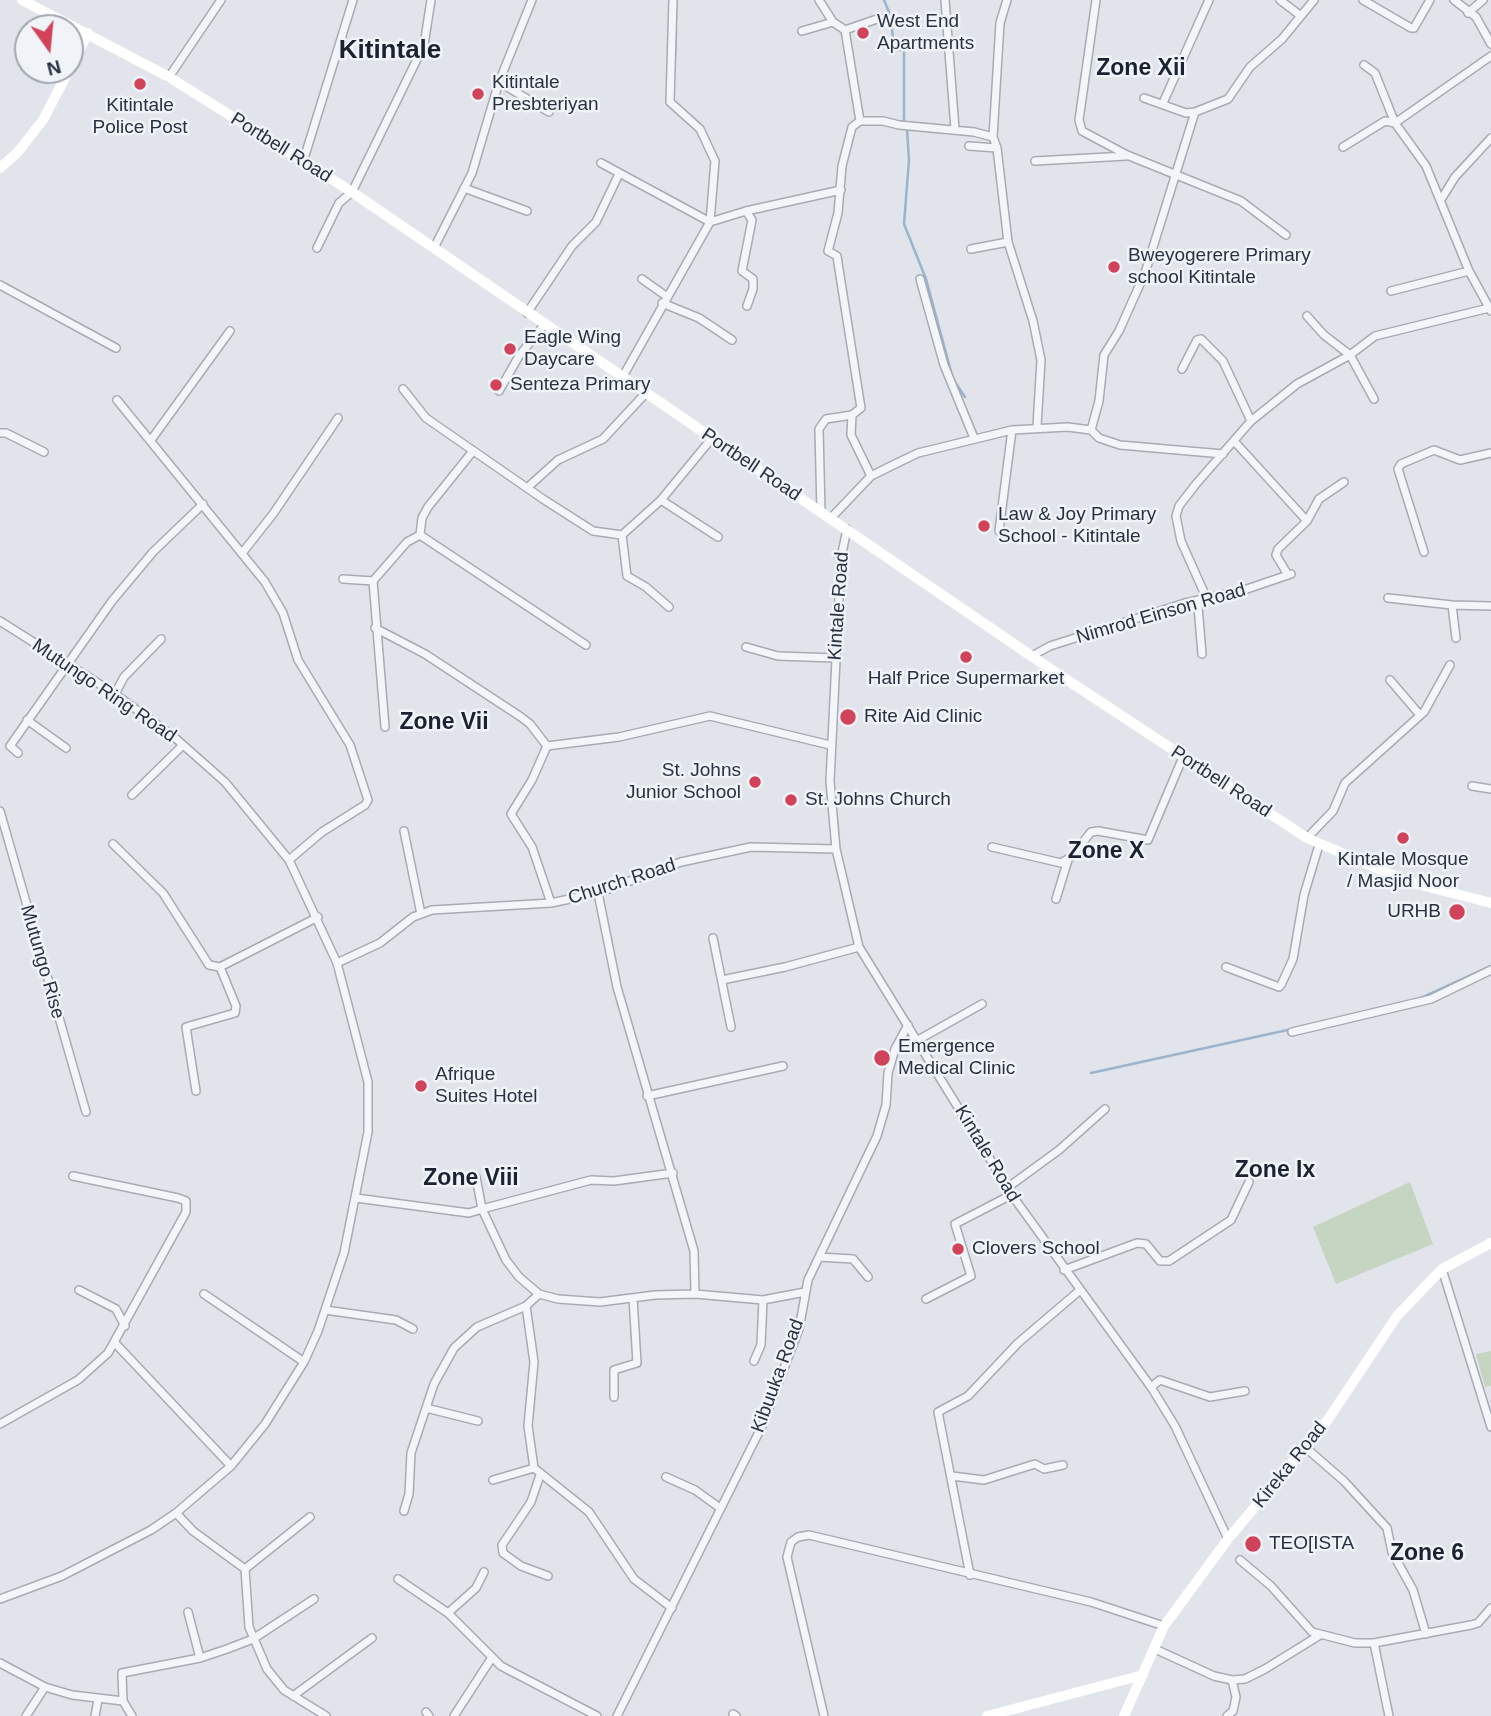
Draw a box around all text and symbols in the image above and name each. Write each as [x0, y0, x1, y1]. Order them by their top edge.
place label: West End Apartments [877, 11, 974, 55]
north arrow [14, 14, 84, 84]
marker: West End Apartments [855, 25, 871, 41]
district label: Kitintale [339, 35, 441, 67]
district label: Zone Xii [1096, 55, 1186, 83]
text: N [45, 56, 63, 80]
place label: Kitintale Presbteriyan [492, 72, 599, 116]
marker: Kitintale Police Post [132, 76, 148, 92]
marker: Kitintale Presbteriyan [470, 86, 486, 102]
place label: Kitintale Police Post [92, 95, 188, 139]
street label: Portbell Road [226, 108, 336, 188]
place label: Bweyogerere Primary school Kitintale [1128, 245, 1311, 289]
marker: Bweyogerere Primary school Kitintale [1106, 259, 1122, 275]
place label: Eagle Wing Daycare [524, 327, 621, 371]
marker: Eagle Wing Daycare [502, 341, 518, 357]
place label: Senteza Primary [510, 374, 650, 396]
marker: Senteza Primary [488, 377, 504, 393]
street label: Portbell Road [697, 423, 805, 507]
place label: Law & Joy Primary School - Kitintale [998, 504, 1156, 548]
marker: Law & Joy Primary School - Kitintale [976, 518, 992, 534]
street label: Kintale Road [824, 551, 854, 661]
street label: Nimrod Einson Road [1074, 579, 1248, 649]
street label: Mutungo Ring Road [28, 634, 180, 748]
marker: Half Price Supermarket [958, 649, 974, 665]
place label: Half Price Supermarket [868, 668, 1064, 690]
place label: Rite Aid Clinic [864, 706, 982, 728]
marker: Rite Aid Clinic [838, 707, 858, 727]
district label: Zone Vii [399, 709, 489, 737]
street label: Portbell Road [1167, 741, 1275, 823]
place label: St. Johns Junior School [626, 760, 741, 804]
marker: St. Johns Junior School [747, 774, 763, 790]
place label: St. Johns Church [805, 789, 951, 811]
marker: St. Johns Church [783, 792, 799, 808]
marker: Kintale Mosque / Masjid Noor [1395, 830, 1411, 846]
district label: Zone X [1068, 838, 1144, 866]
place label: Kintale Mosque / Masjid Noor [1338, 849, 1468, 893]
street label: Church Road [565, 854, 679, 910]
place label: URHB [1387, 901, 1441, 923]
marker: URHB [1447, 902, 1467, 922]
street label: Mutungo Rise [15, 903, 69, 1021]
place label: Emergence Medical Clinic [898, 1036, 1015, 1080]
marker: Emergence Medical Clinic [872, 1048, 892, 1068]
place label: Afrique Suites Hotel [435, 1064, 537, 1108]
marker: Afrique Suites Hotel [413, 1078, 429, 1094]
street label: Kintale Road [949, 1102, 1025, 1206]
district label: Zone Ix [1235, 1157, 1315, 1185]
district label: Zone Viii [423, 1165, 519, 1193]
place label: Clovers School [972, 1238, 1100, 1260]
marker: Clovers School [950, 1241, 966, 1257]
street label: Kibuuka Road [747, 1316, 809, 1436]
street label: Kireka Road [1248, 1417, 1332, 1513]
place label: TEO[ISTA [1269, 1533, 1354, 1555]
marker: TEO[ISTA [1243, 1534, 1263, 1554]
district label: Zone 6 [1390, 1540, 1464, 1568]

